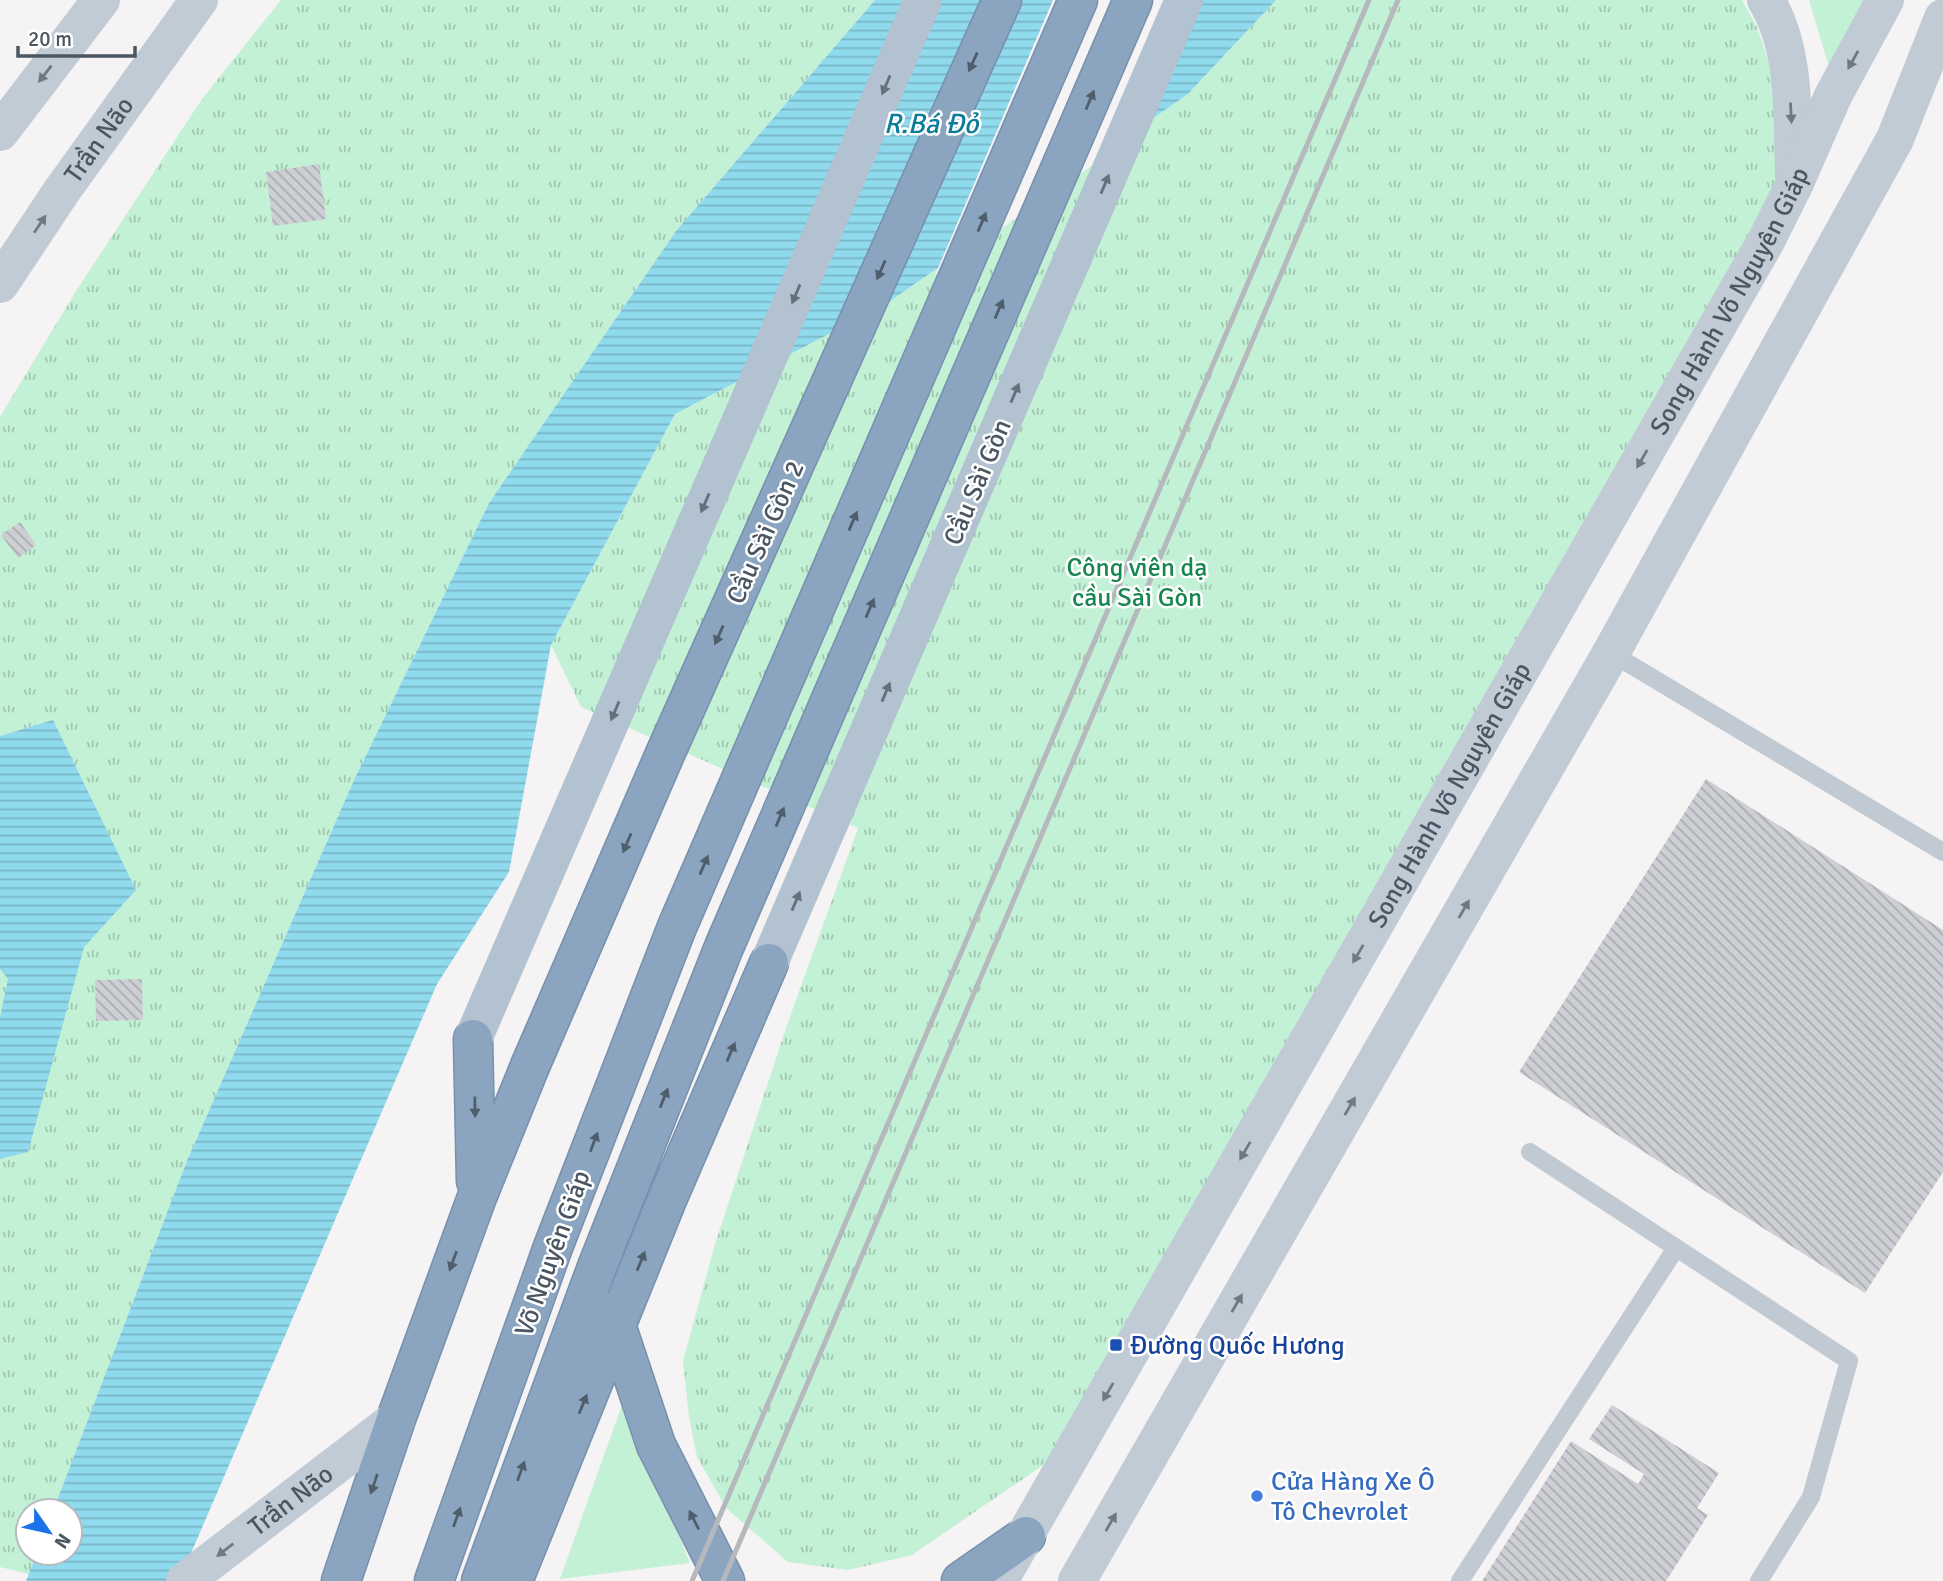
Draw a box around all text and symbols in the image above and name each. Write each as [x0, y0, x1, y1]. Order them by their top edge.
scale bar [18, 14, 135, 58]
text: 20 m [28, 26, 72, 52]
one-way arrow [1847, 50, 1859, 70]
one-way arrow [967, 52, 979, 72]
one-way arrow [37, 64, 52, 82]
one-way arrow [880, 75, 892, 95]
one-way arrow [1084, 89, 1095, 110]
street label: Trần Não [58, 91, 141, 189]
one-way arrow [1786, 102, 1797, 124]
water label: R.Bá Đỏ [884, 107, 980, 141]
street label: Song Hành Võ Nguyên Giáp [1644, 163, 1817, 441]
one-way arrow [1099, 174, 1111, 194]
one-way arrow [976, 212, 988, 232]
one-way arrow [33, 215, 47, 233]
one-way arrow [875, 260, 887, 280]
one-way arrow [790, 284, 801, 305]
one-way arrow [993, 299, 1005, 319]
one-way arrow [1009, 383, 1021, 403]
street label: Cầu Sài Gòn [937, 415, 1019, 550]
one-way arrow [1635, 449, 1648, 468]
street label: Cầu Sài Gòn 2 [720, 456, 812, 609]
one-way arrow [699, 492, 710, 513]
one-way arrow [847, 511, 859, 531]
park label: Công viên dạ cầu Sài Gòn [1066, 552, 1208, 614]
one-way arrow [864, 598, 876, 618]
one-way arrow [713, 624, 724, 645]
street label: Song Hành Võ Nguyên Giáp [1361, 657, 1539, 934]
one-way arrow [881, 681, 892, 702]
one-way arrow [609, 701, 620, 722]
one-way arrow [775, 806, 786, 827]
one-way arrow [621, 832, 632, 853]
one-way arrow [699, 854, 710, 875]
one-way arrow [791, 890, 802, 911]
one-way arrow [1457, 899, 1470, 918]
one-way arrow [1352, 944, 1364, 963]
one-way arrow [725, 1041, 736, 1062]
one-way arrow [658, 1088, 669, 1109]
one-way arrow [469, 1096, 480, 1118]
one-way arrow [1344, 1096, 1356, 1116]
one-way arrow [588, 1131, 599, 1152]
one-way arrow [1239, 1142, 1251, 1161]
street label: Võ Nguyên Giáp [508, 1166, 598, 1341]
one-way arrow [447, 1251, 458, 1272]
one-way arrow [636, 1251, 647, 1272]
one-way arrow [1231, 1294, 1243, 1313]
place label: Đường Quốc Hương [1130, 1330, 1345, 1362]
marker: Đường Quốc Hương [1108, 1337, 1124, 1353]
one-way arrow [1102, 1382, 1114, 1401]
one-way arrow [578, 1393, 589, 1414]
street label: Trần Não [242, 1458, 340, 1543]
one-way arrow [516, 1461, 527, 1482]
place label: Cửa Hàng Xe Ô Tô Chevrolet [1271, 1466, 1435, 1528]
one-way arrow [368, 1473, 379, 1494]
marker: Cửa Hàng Xe Ô Tô Chevrolet [1249, 1488, 1265, 1504]
north arrow [14, 1497, 84, 1567]
one-way arrow [452, 1506, 463, 1527]
one-way arrow [688, 1510, 699, 1530]
one-way arrow [1105, 1512, 1117, 1531]
text: N [49, 1529, 76, 1553]
one-way arrow [216, 1543, 234, 1557]

